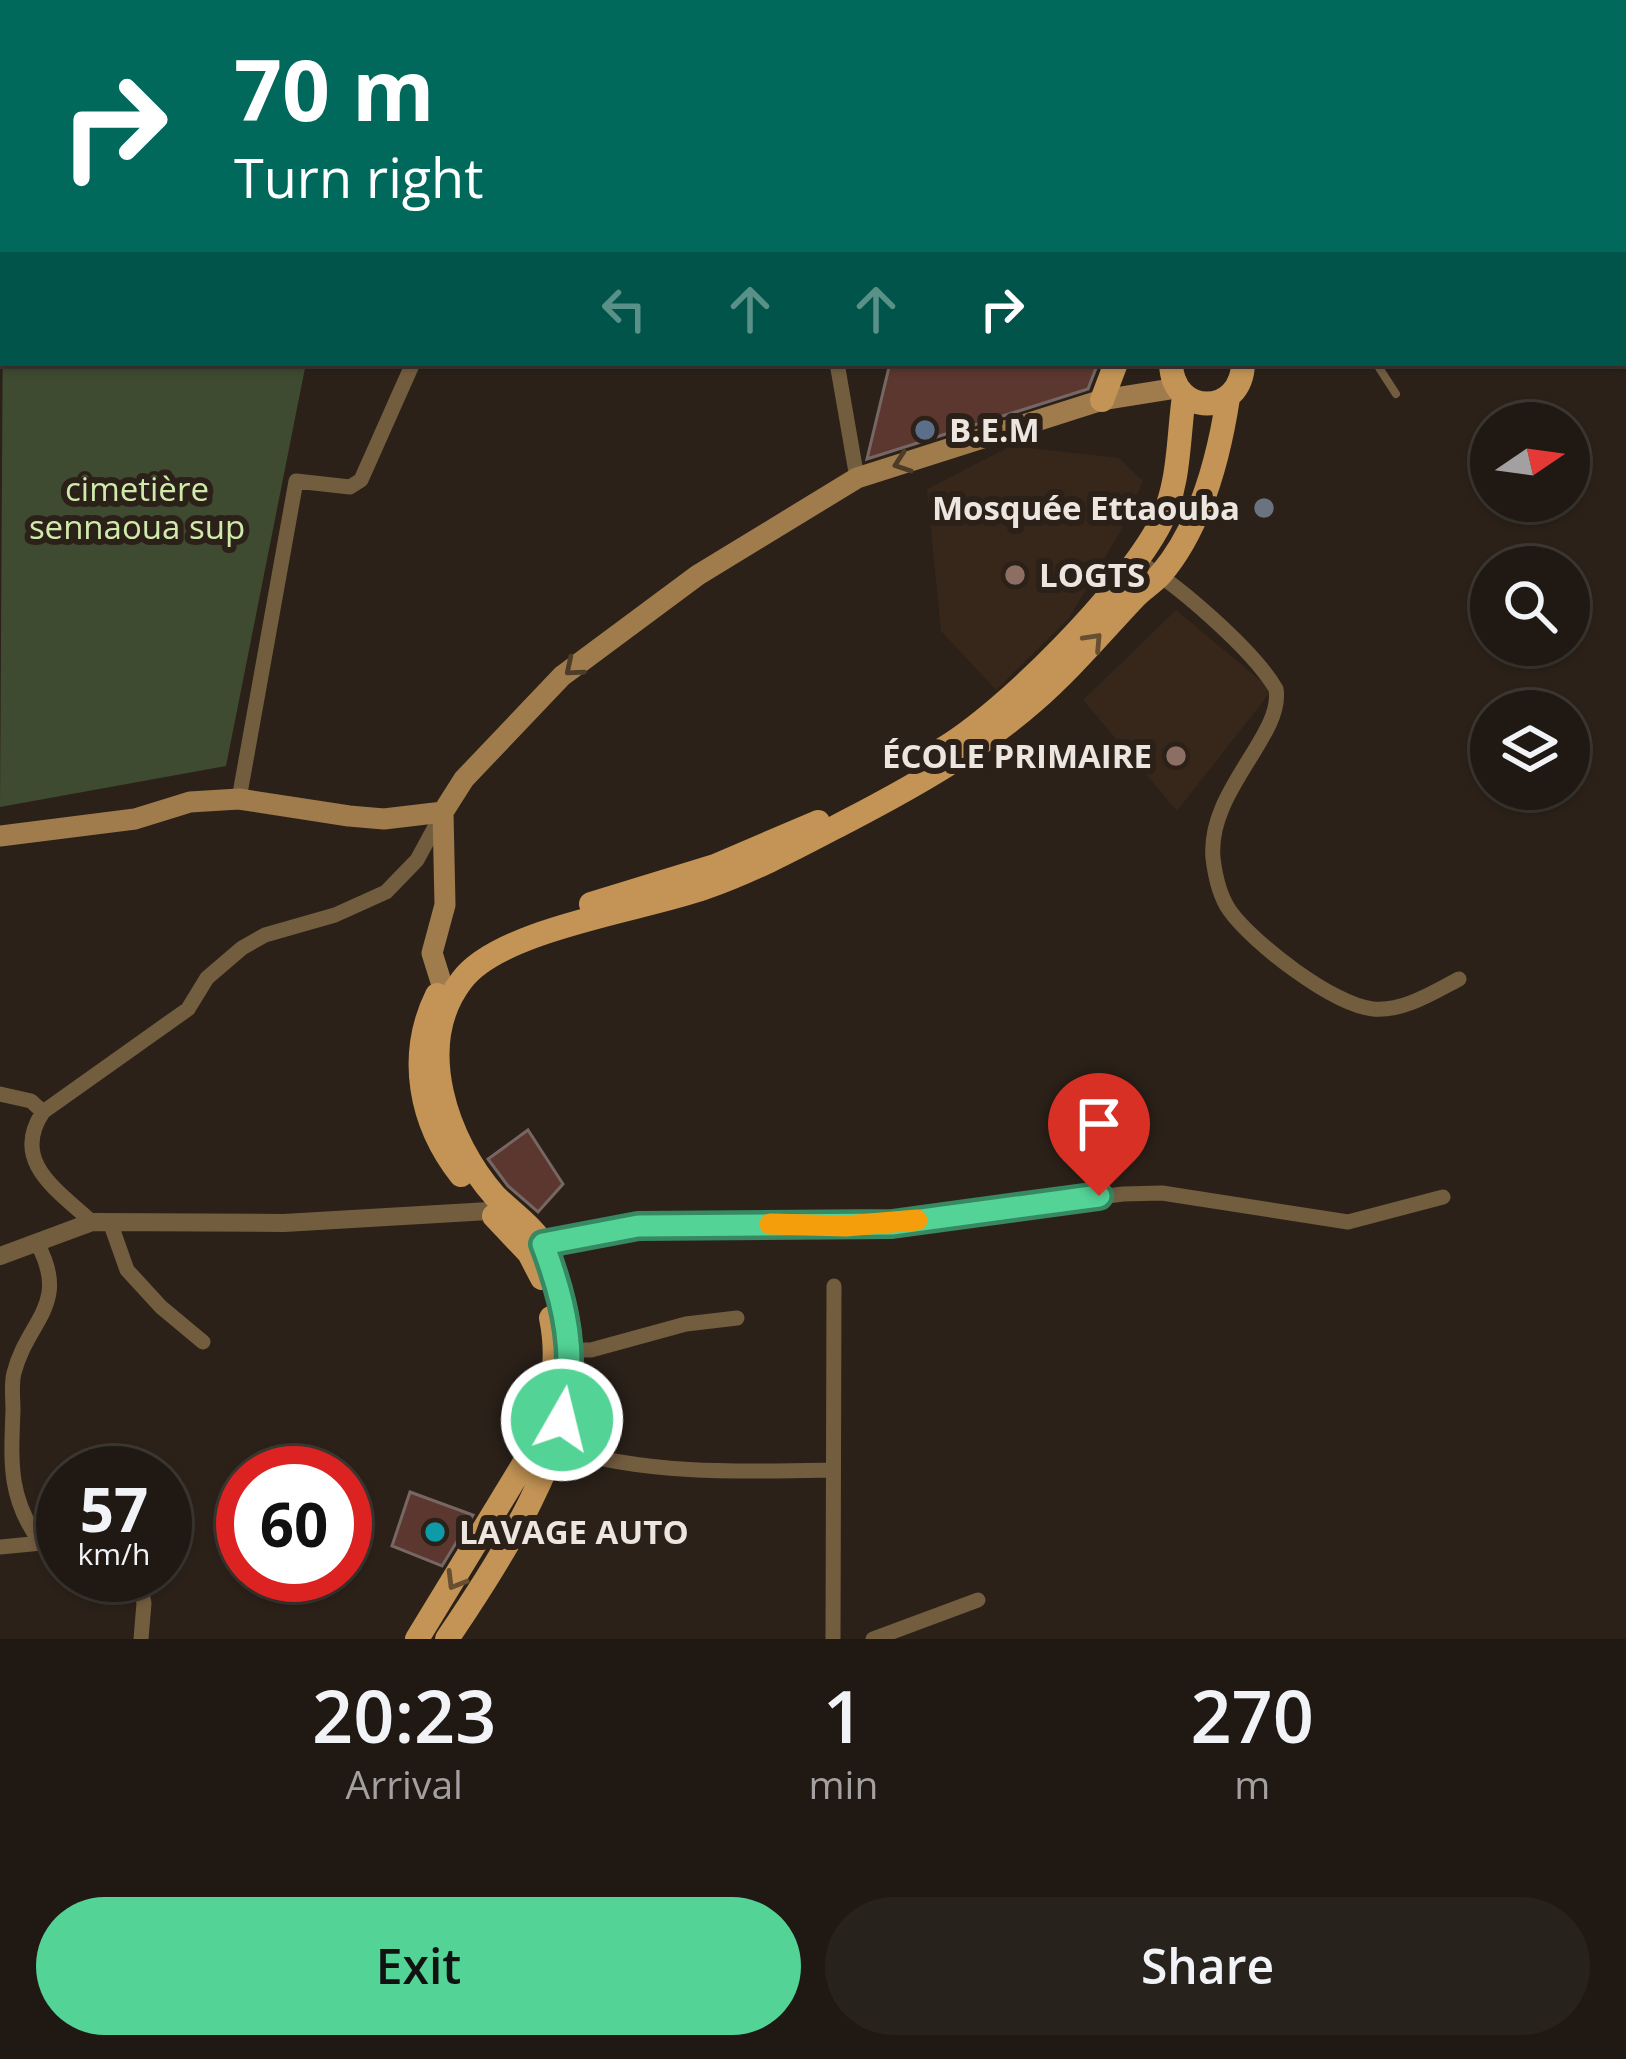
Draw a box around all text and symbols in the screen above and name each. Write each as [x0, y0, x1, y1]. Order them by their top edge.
text: 70 m [234, 31, 434, 146]
icon: right [36, 48, 192, 204]
text: Turn right [234, 140, 483, 214]
icon: left [591, 276, 657, 342]
icon: ahead [717, 276, 783, 342]
icon: ahead [843, 276, 909, 342]
icon: right [969, 276, 1035, 342]
north arrow [1470, 402, 1590, 522]
map controls [1470, 402, 1590, 810]
place label: B.E.M [949, 407, 1040, 452]
marker: B.E.M [912, 417, 938, 443]
one-way arrow [892, 448, 913, 473]
park label: cimetière sennaoua sup [29, 466, 245, 549]
place label: Mosquée Ettaouba [932, 485, 1240, 530]
marker: Mosquée Ettaouba [1251, 495, 1277, 521]
button: search [1470, 546, 1590, 666]
place label: LOGTS [1039, 552, 1145, 597]
marker: LOGTS [1002, 562, 1028, 588]
one-way arrow [1080, 634, 1101, 655]
one-way arrow [565, 653, 587, 675]
button: layers [1470, 690, 1590, 810]
place label: ÉCOLE PRIMAIRE [882, 733, 1152, 778]
marker: ÉCOLE PRIMAIRE [1163, 743, 1189, 769]
pin [1048, 1073, 1150, 1196]
icon: arrive [1066, 1091, 1132, 1157]
position arrow [499, 1357, 625, 1483]
speed limit sign: 60 [216, 1446, 372, 1602]
text: 57 [80, 1468, 148, 1550]
place label: LAVAGE AUTO [459, 1509, 689, 1554]
marker: LAVAGE AUTO [422, 1519, 448, 1545]
text: km/h [78, 1533, 150, 1574]
one-way arrow [446, 1568, 469, 1590]
text: 20:23 [312, 1666, 496, 1764]
text: 1 [823, 1666, 864, 1764]
text: 270 [1190, 1666, 1314, 1764]
text: Arrival [346, 1757, 463, 1810]
text: min [809, 1757, 878, 1810]
text: m [1234, 1757, 1270, 1810]
button: Exit [36, 1897, 801, 2035]
button: Share [825, 1897, 1590, 2035]

